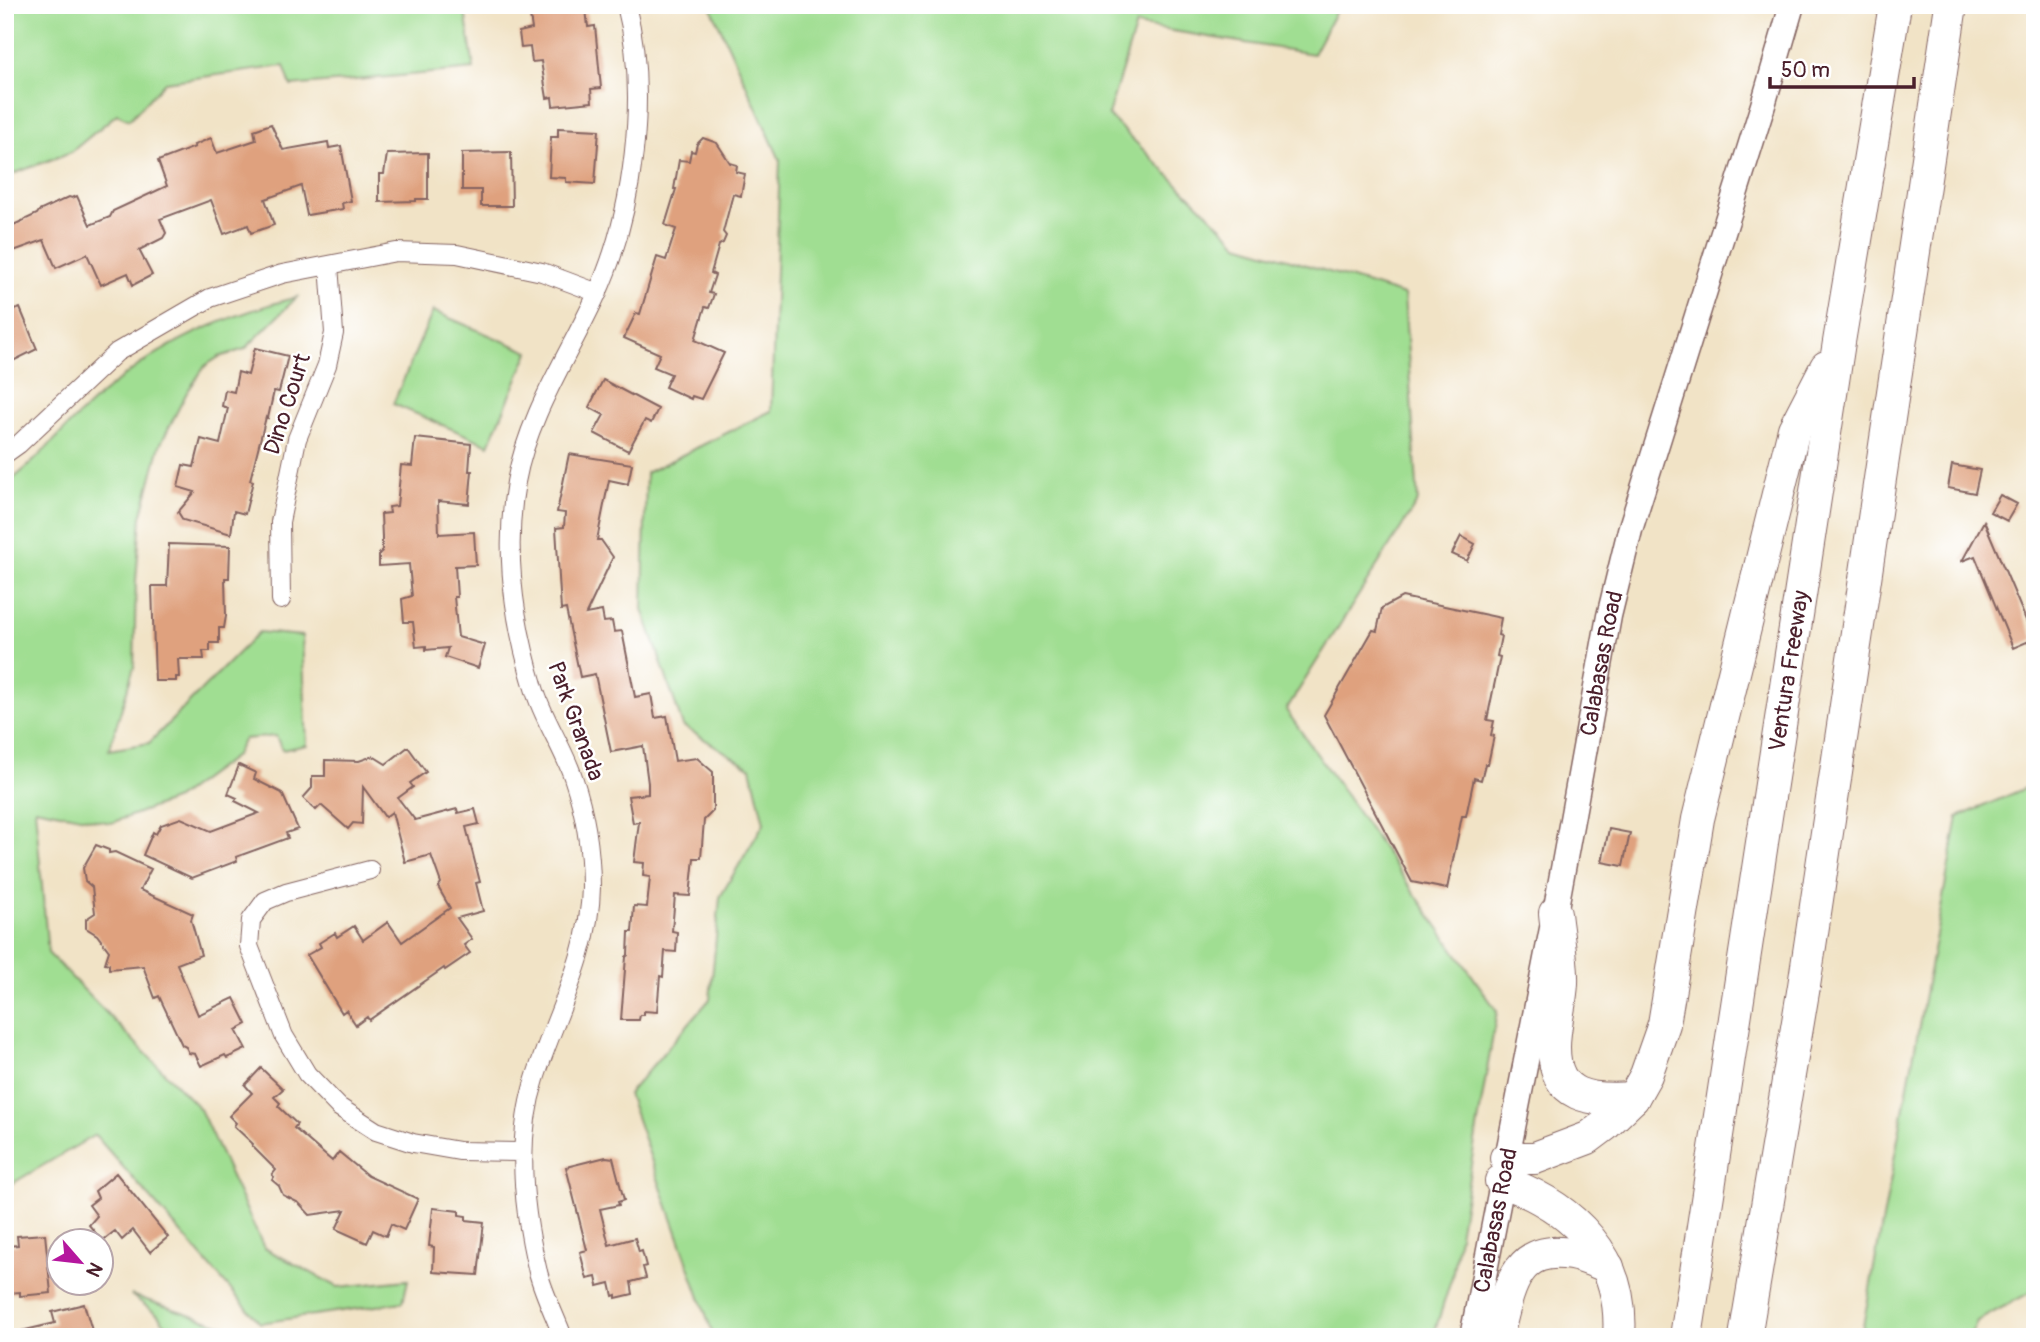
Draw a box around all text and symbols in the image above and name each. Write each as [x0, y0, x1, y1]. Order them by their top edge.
scale bar [1770, 46, 1914, 90]
text: 50 m [1781, 57, 1830, 84]
street label: Dino Court [257, 349, 317, 458]
street label: Calabasas Road [1573, 588, 1629, 738]
street label: Ventura Freeway [1762, 588, 1815, 753]
street label: Park Granada [541, 658, 611, 784]
street label: Calabasas Road [1467, 1145, 1523, 1295]
north arrow [46, 1226, 116, 1296]
text: N [80, 1258, 108, 1281]

